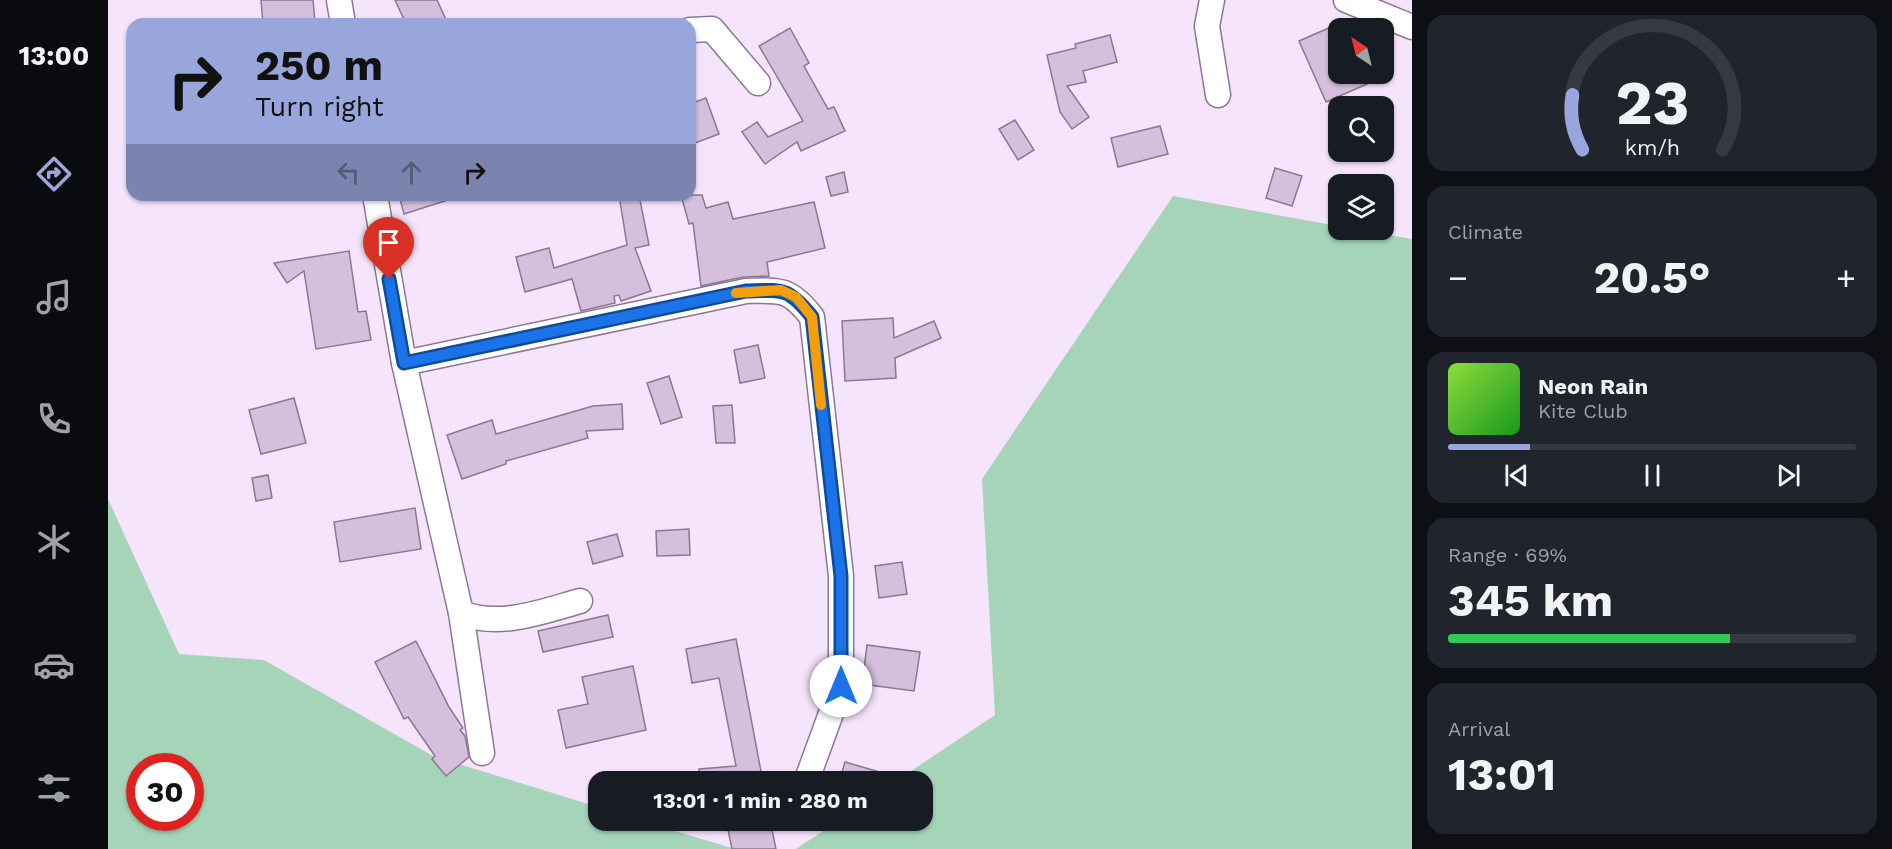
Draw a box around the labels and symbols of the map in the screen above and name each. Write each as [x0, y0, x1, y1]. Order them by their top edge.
north arrow [1328, 18, 1394, 84]
pin [363, 217, 414, 279]
position arrow [809, 654, 873, 718]
speed limit sign: 30 [126, 753, 204, 831]

